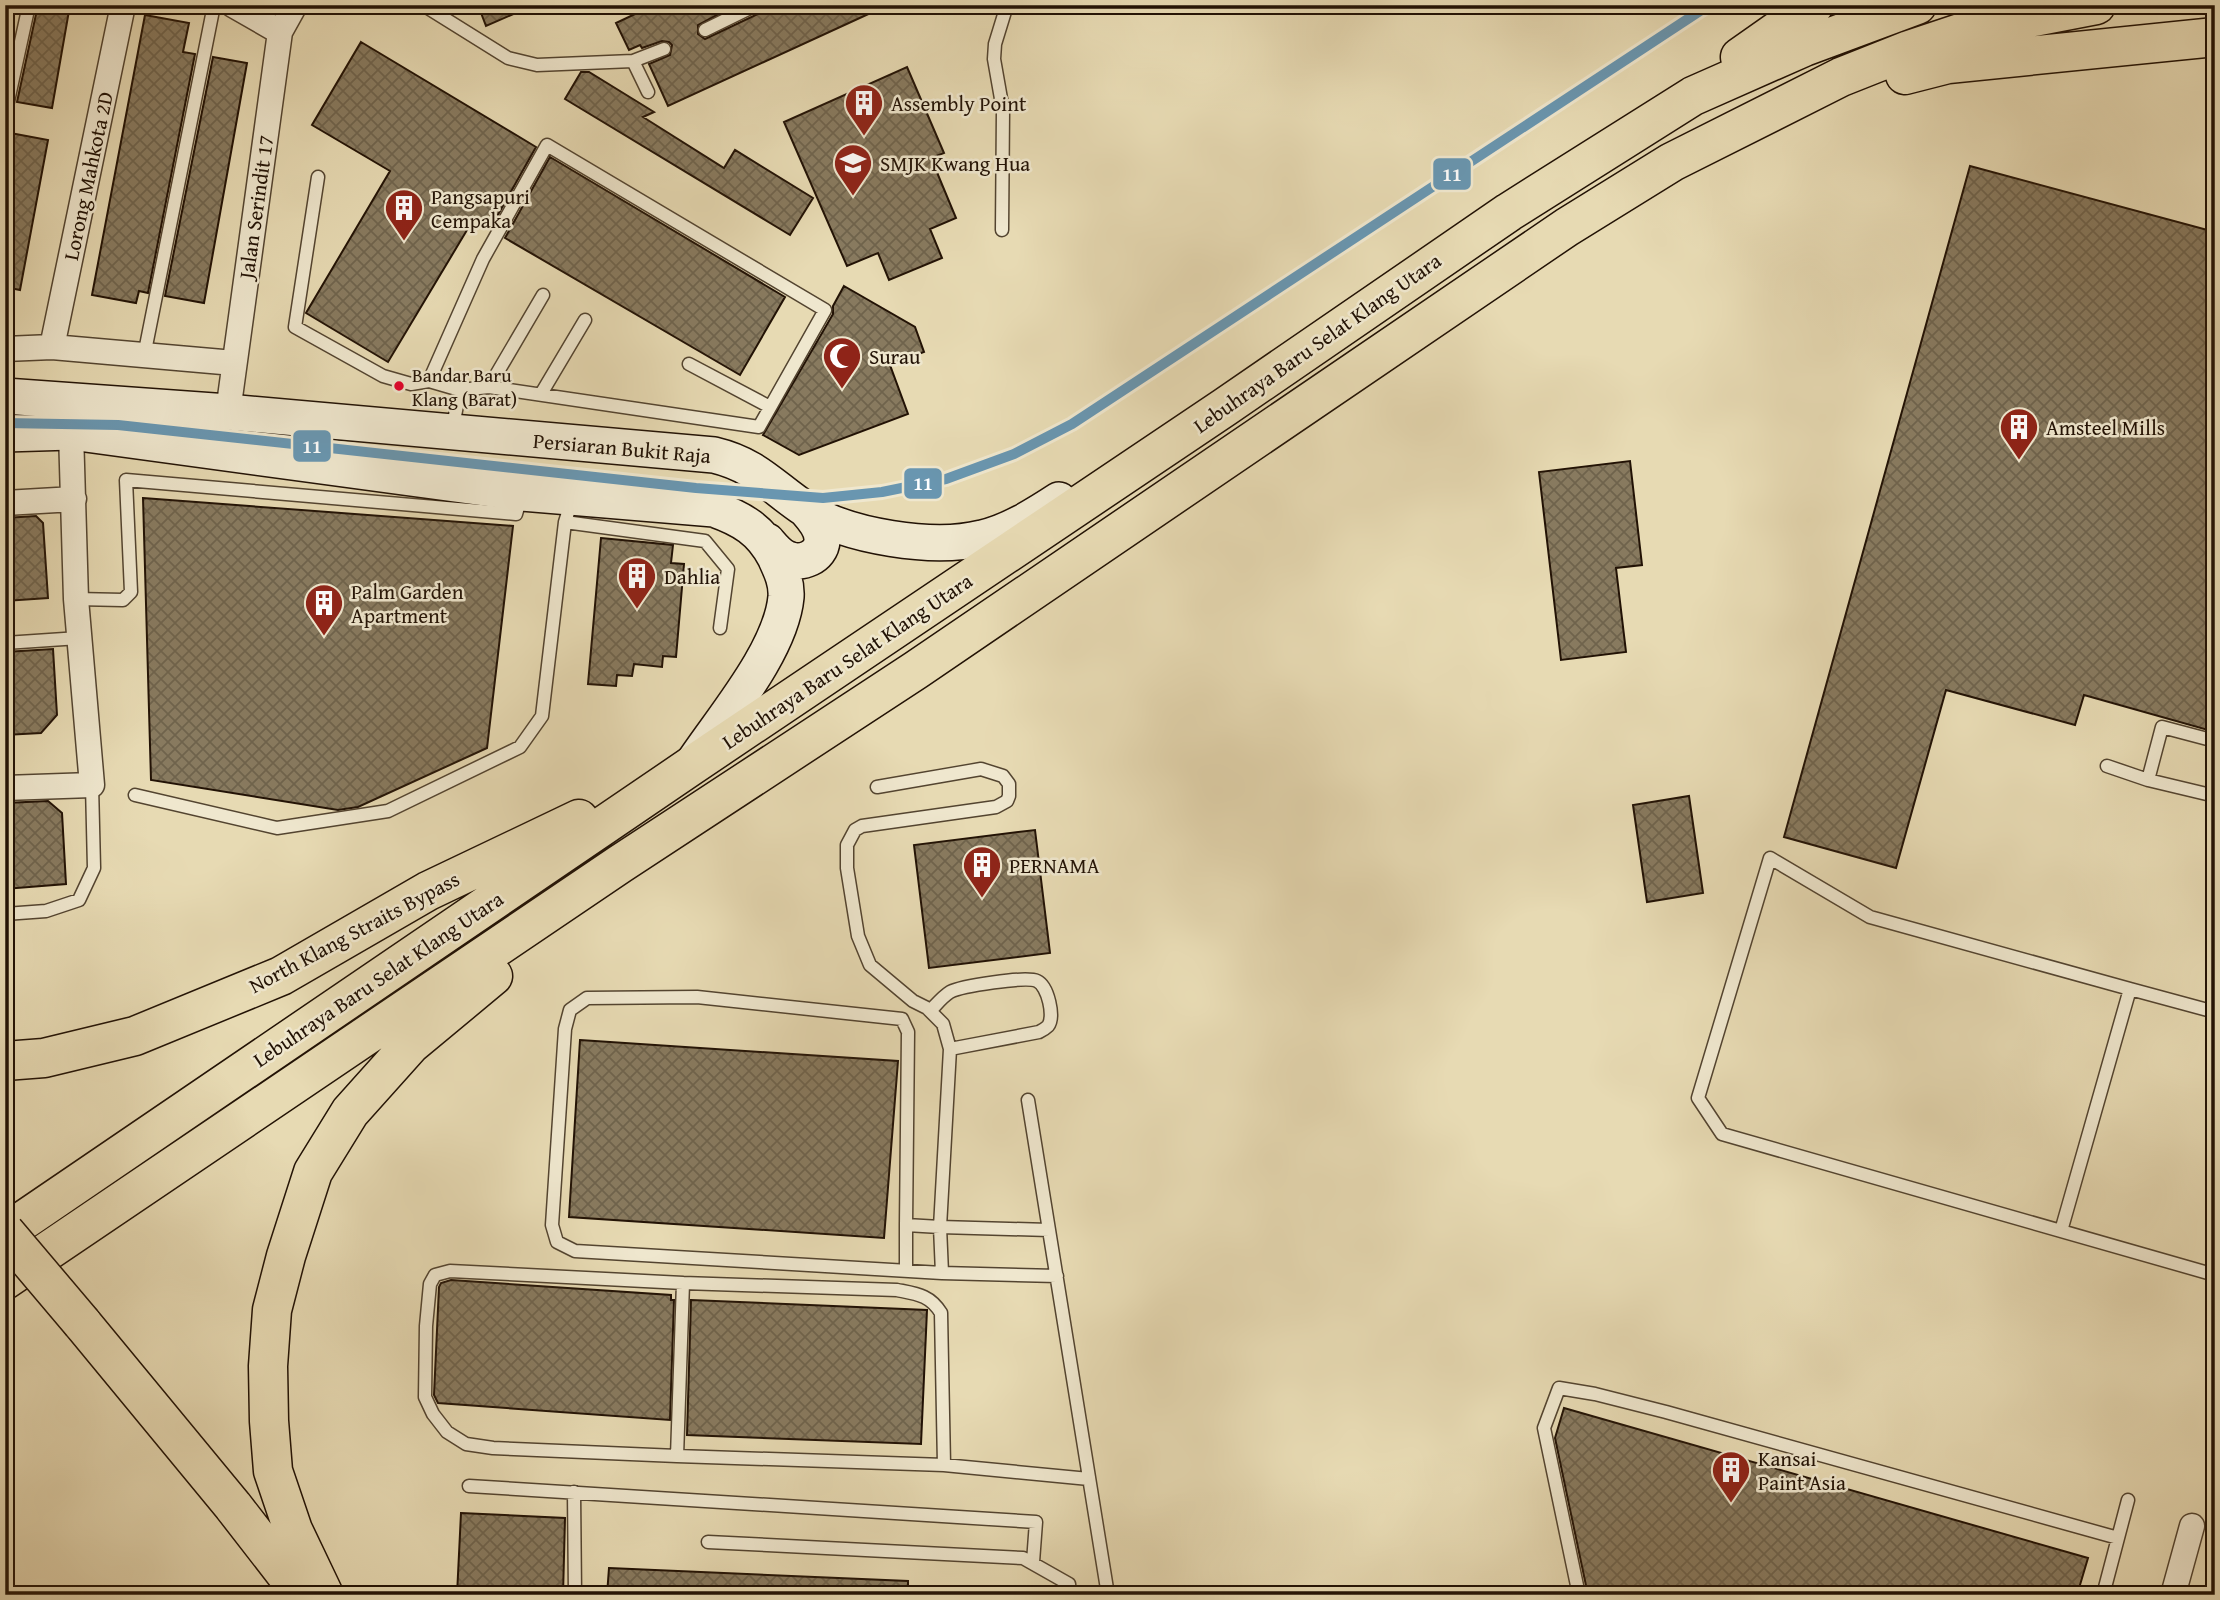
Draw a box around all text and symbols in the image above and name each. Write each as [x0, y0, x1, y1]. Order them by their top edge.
building icon: Assembly Point [843, 82, 885, 137]
place label: Assembly Point [891, 88, 1027, 119]
street label: Lorong Mahkota 2D [55, 89, 121, 263]
street label: Jalan Serindit 17 [230, 133, 281, 284]
school or university icon: SMJK Kwang Hua [832, 142, 874, 197]
place label: SMJK Kwang Hua [880, 148, 1030, 179]
line badge: 11 [1432, 157, 1472, 191]
text: 11 [1442, 160, 1462, 188]
place label: Pangsapuri Cempaka [431, 181, 530, 236]
building icon: Pangsapuri Cempaka [383, 187, 425, 242]
street label: Lebuhraya Baru Selat Klang Utara [1187, 245, 1447, 441]
mosque icon: Surau [821, 335, 863, 390]
place label: Surau [869, 341, 921, 372]
place label: Bandar Baru Klang (Barat) [412, 361, 517, 413]
marker: Bandar Baru Klang (Barat) [392, 379, 406, 393]
building icon: Amsteel Mills [1998, 406, 2040, 461]
place label: Amsteel Mills [2046, 412, 2165, 443]
street label: Persiaran Bukit Raja [532, 425, 712, 471]
line badge: 11 [292, 429, 332, 463]
text: 11 [302, 432, 322, 460]
line badge: 11 [903, 467, 943, 500]
text: 11 [913, 469, 933, 497]
building icon: Dahlia [616, 555, 658, 610]
place label: Dahlia [664, 561, 720, 592]
street label: Lebuhraya Baru Selat Klang Utara [716, 565, 979, 757]
place label: Palm Garden Apartment [351, 576, 464, 631]
building icon: Palm Garden Apartment [303, 582, 345, 637]
building icon: PERNAMA [961, 844, 1003, 899]
place label: PERNAMA [1009, 850, 1100, 881]
street label: North Klang Straits Bypass [243, 863, 465, 1001]
street label: Lebuhraya Baru Selat Klang Utara [247, 883, 510, 1075]
place label: Kansai Paint Asia [1758, 1443, 1846, 1498]
building icon: Kansai Paint Asia [1710, 1449, 1752, 1504]

